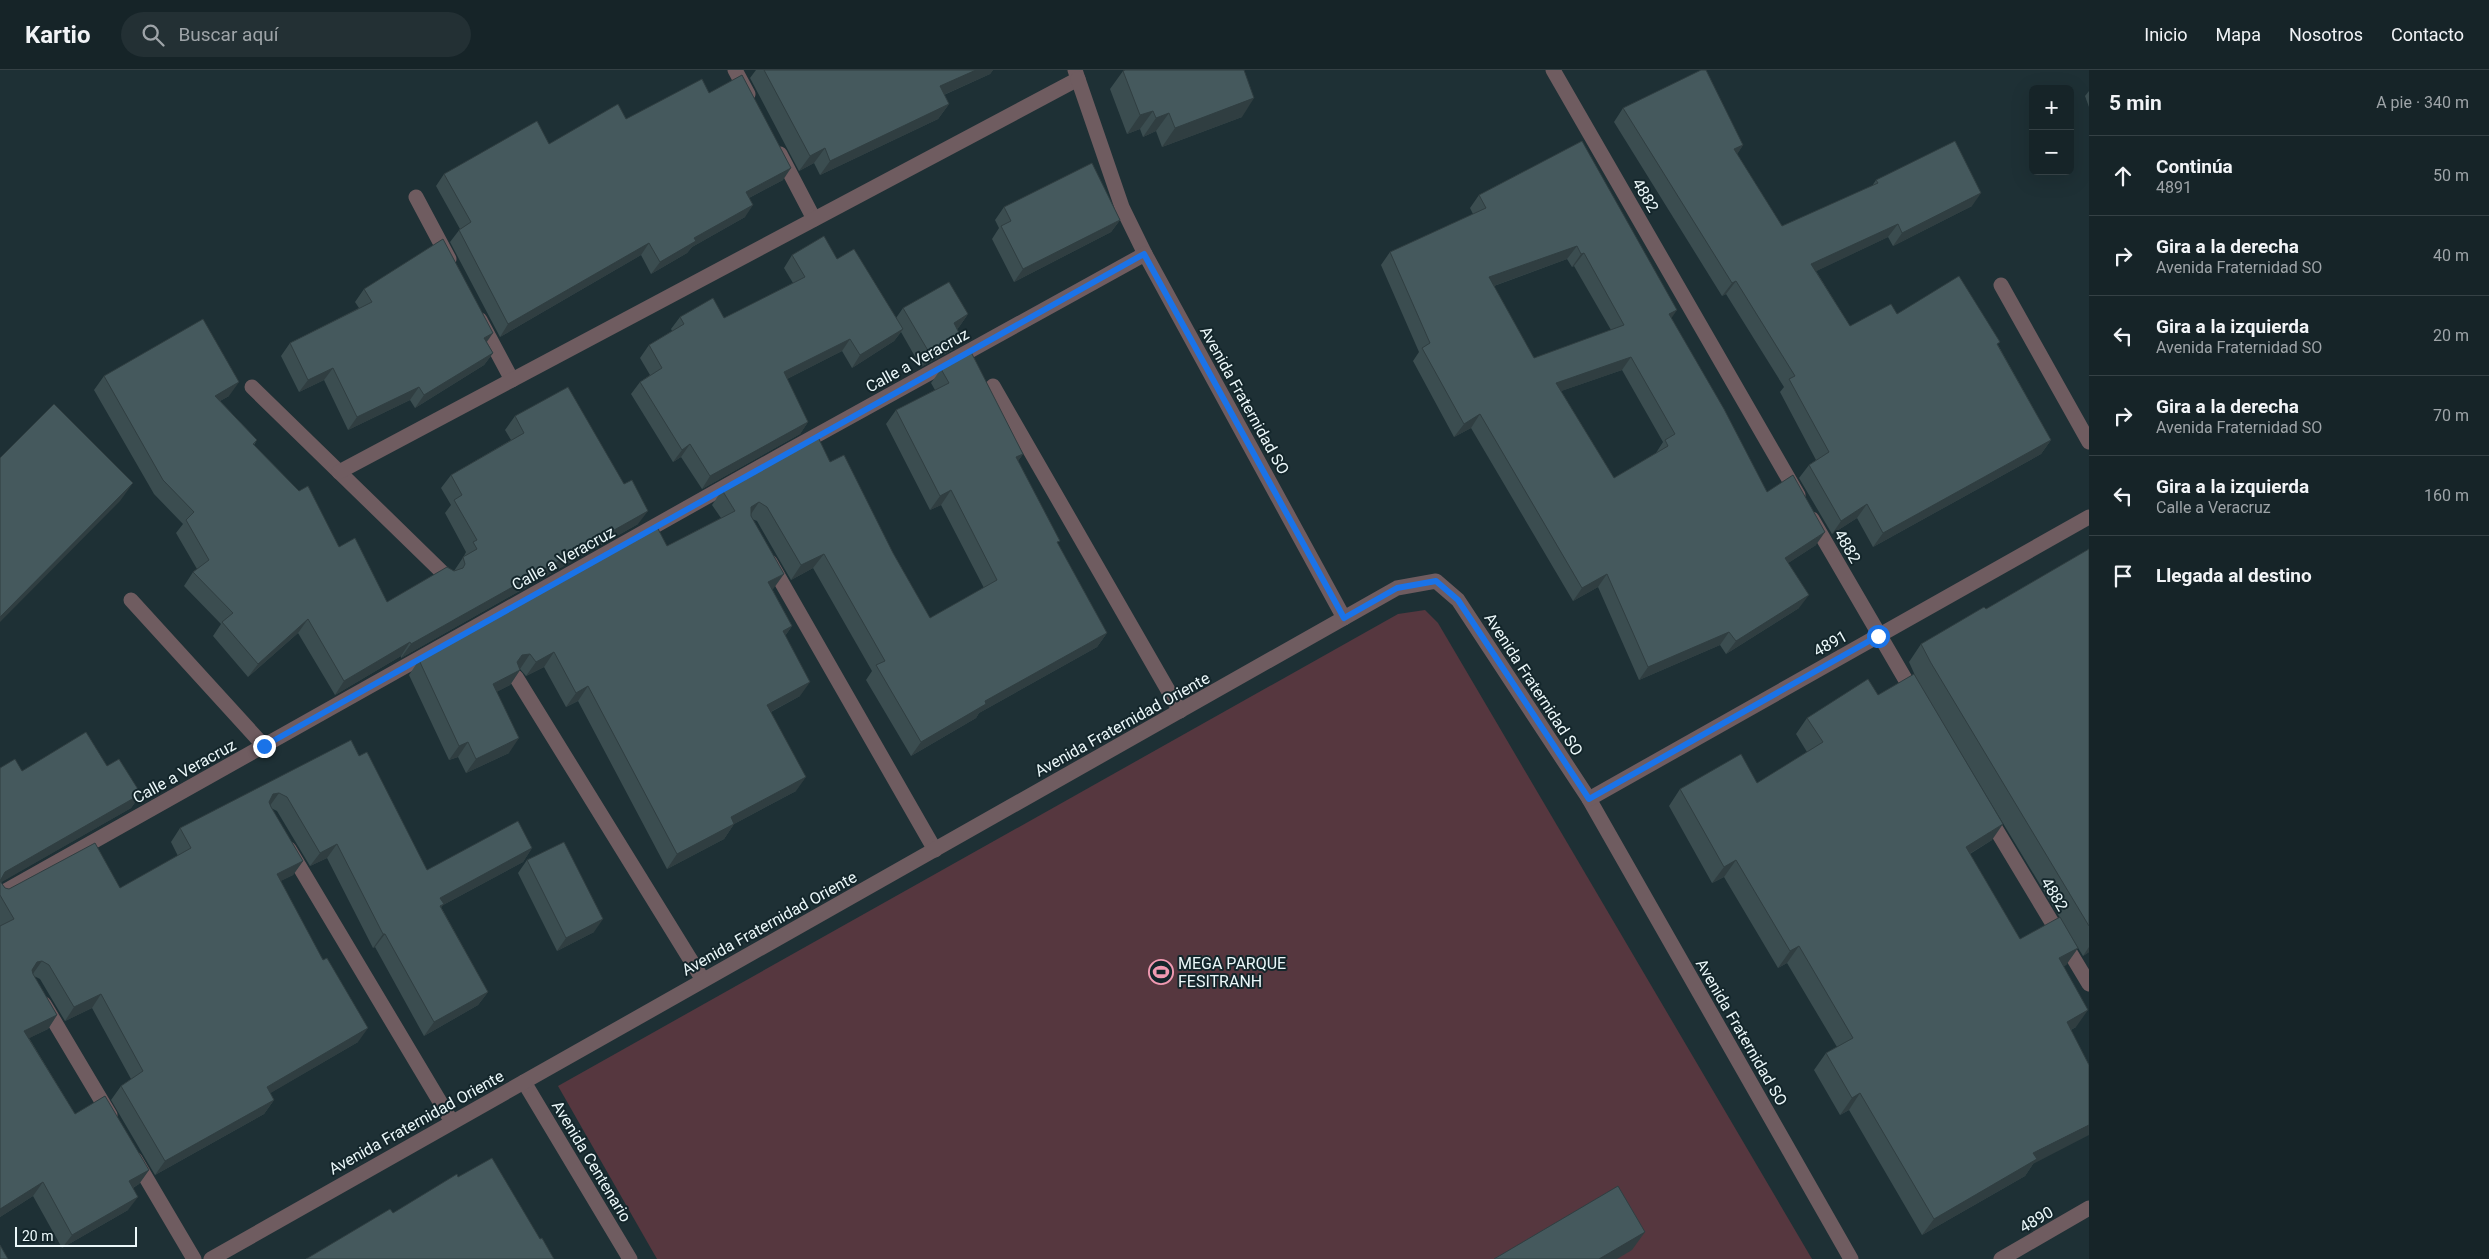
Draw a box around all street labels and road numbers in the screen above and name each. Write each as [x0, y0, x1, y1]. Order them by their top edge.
street label: 4882 [1628, 175, 1663, 216]
street label: Avenida Fraternidad SO [1196, 323, 1293, 478]
street label: Calle a Veracruz [862, 324, 972, 397]
street label: Calle a Veracruz [508, 522, 618, 595]
street label: 4882 [1830, 526, 1865, 567]
street label: Avenida Fraternidad SO [1480, 609, 1587, 759]
street label: 4891 [1810, 626, 1851, 660]
street label: Avenida Fraternidad Oriente [1031, 668, 1213, 780]
street label: Calle a Veracruz [129, 735, 239, 808]
street label: Avenida Fraternidad Oriente [678, 867, 860, 979]
street label: 4882 [2037, 874, 2072, 915]
street label: Avenida Fraternidad SO [1692, 956, 1791, 1109]
street label: Avenida Fraternidad Oriente [325, 1066, 507, 1178]
street label: Avenida Centenario [548, 1097, 635, 1225]
street label: 4890 [2016, 1202, 2057, 1237]

